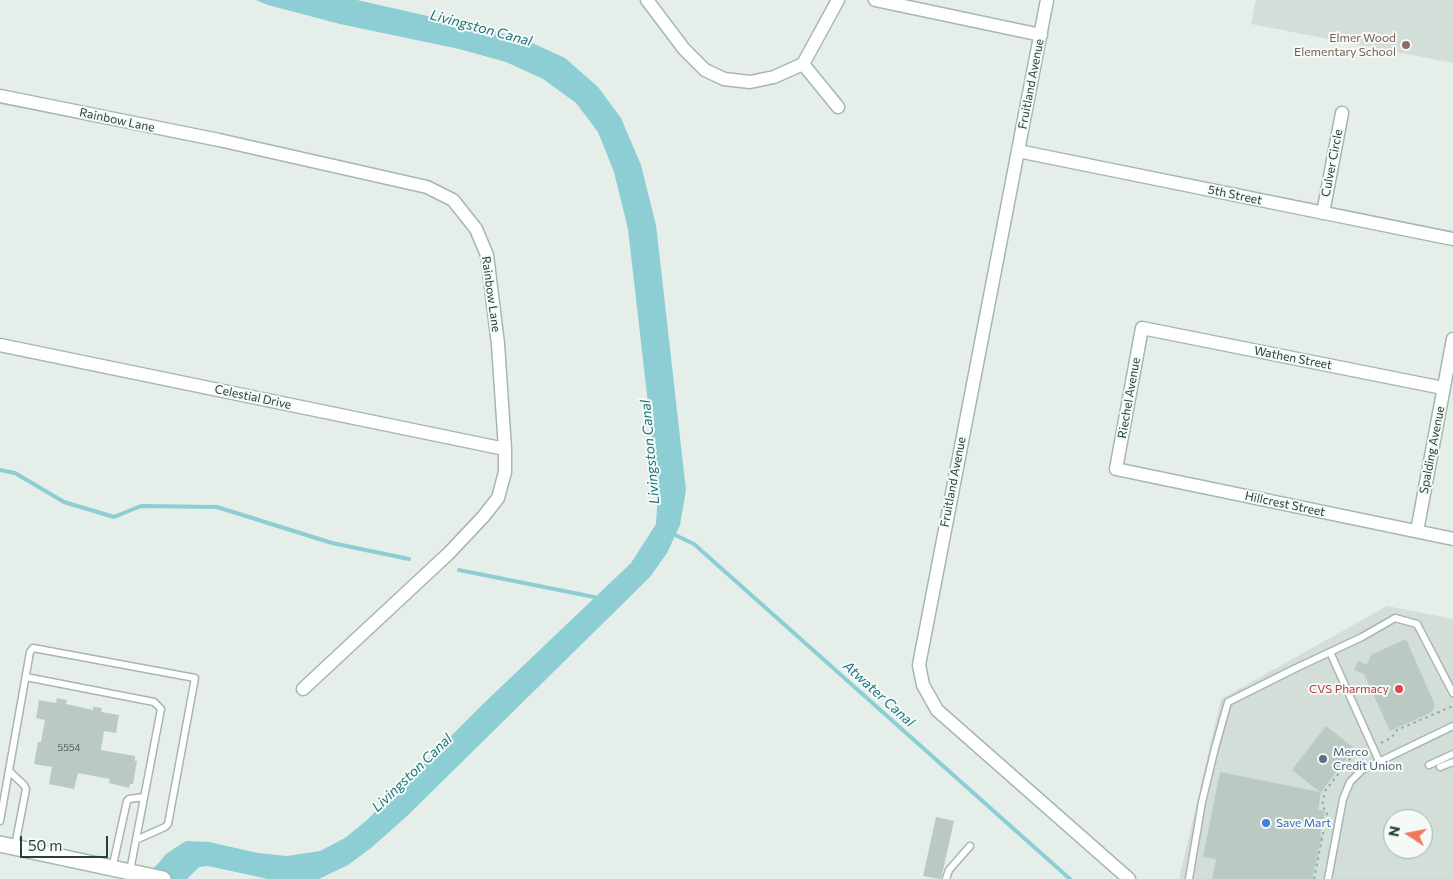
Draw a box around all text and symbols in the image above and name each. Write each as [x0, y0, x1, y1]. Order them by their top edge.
water label: Livingston Canal [428, 6, 534, 50]
place label: Elmer Wood Elementary School [1294, 31, 1396, 59]
street label: Fruitland Avenue [1015, 38, 1047, 130]
marker: Elmer Wood Elementary School [1400, 39, 1412, 51]
street label: Rainbow Lane [78, 105, 156, 135]
street label: Culver Circle [1318, 128, 1346, 198]
street label: 5th Street [1207, 182, 1263, 208]
street label: Rainbow Lane [479, 255, 503, 333]
street label: Wathen Street [1253, 343, 1333, 373]
street label: Riechel Avenue [1115, 356, 1143, 440]
street label: Celestial Drive [213, 382, 293, 412]
water label: Livingston Canal [637, 399, 663, 505]
street label: Spalding Avenue [1416, 405, 1448, 495]
street label: Fruitland Avenue [937, 436, 969, 528]
street label: Hillcrest Street [1244, 488, 1326, 520]
water label: Atwater Canal [840, 658, 918, 730]
place label: CVS Pharmacy [1309, 682, 1389, 696]
marker: CVS Pharmacy [1393, 683, 1405, 695]
water label: Livingston Canal [368, 731, 456, 815]
house number: 5554 [57, 742, 81, 754]
place label: Merco Credit Union [1333, 745, 1402, 773]
marker: Merco Credit Union [1317, 753, 1329, 765]
north arrow [1383, 809, 1433, 859]
place label: Save Mart [1276, 816, 1331, 830]
marker: Save Mart [1260, 817, 1272, 829]
text: N [1384, 824, 1403, 838]
scale bar [22, 826, 110, 858]
text: 50 m [28, 836, 62, 854]

